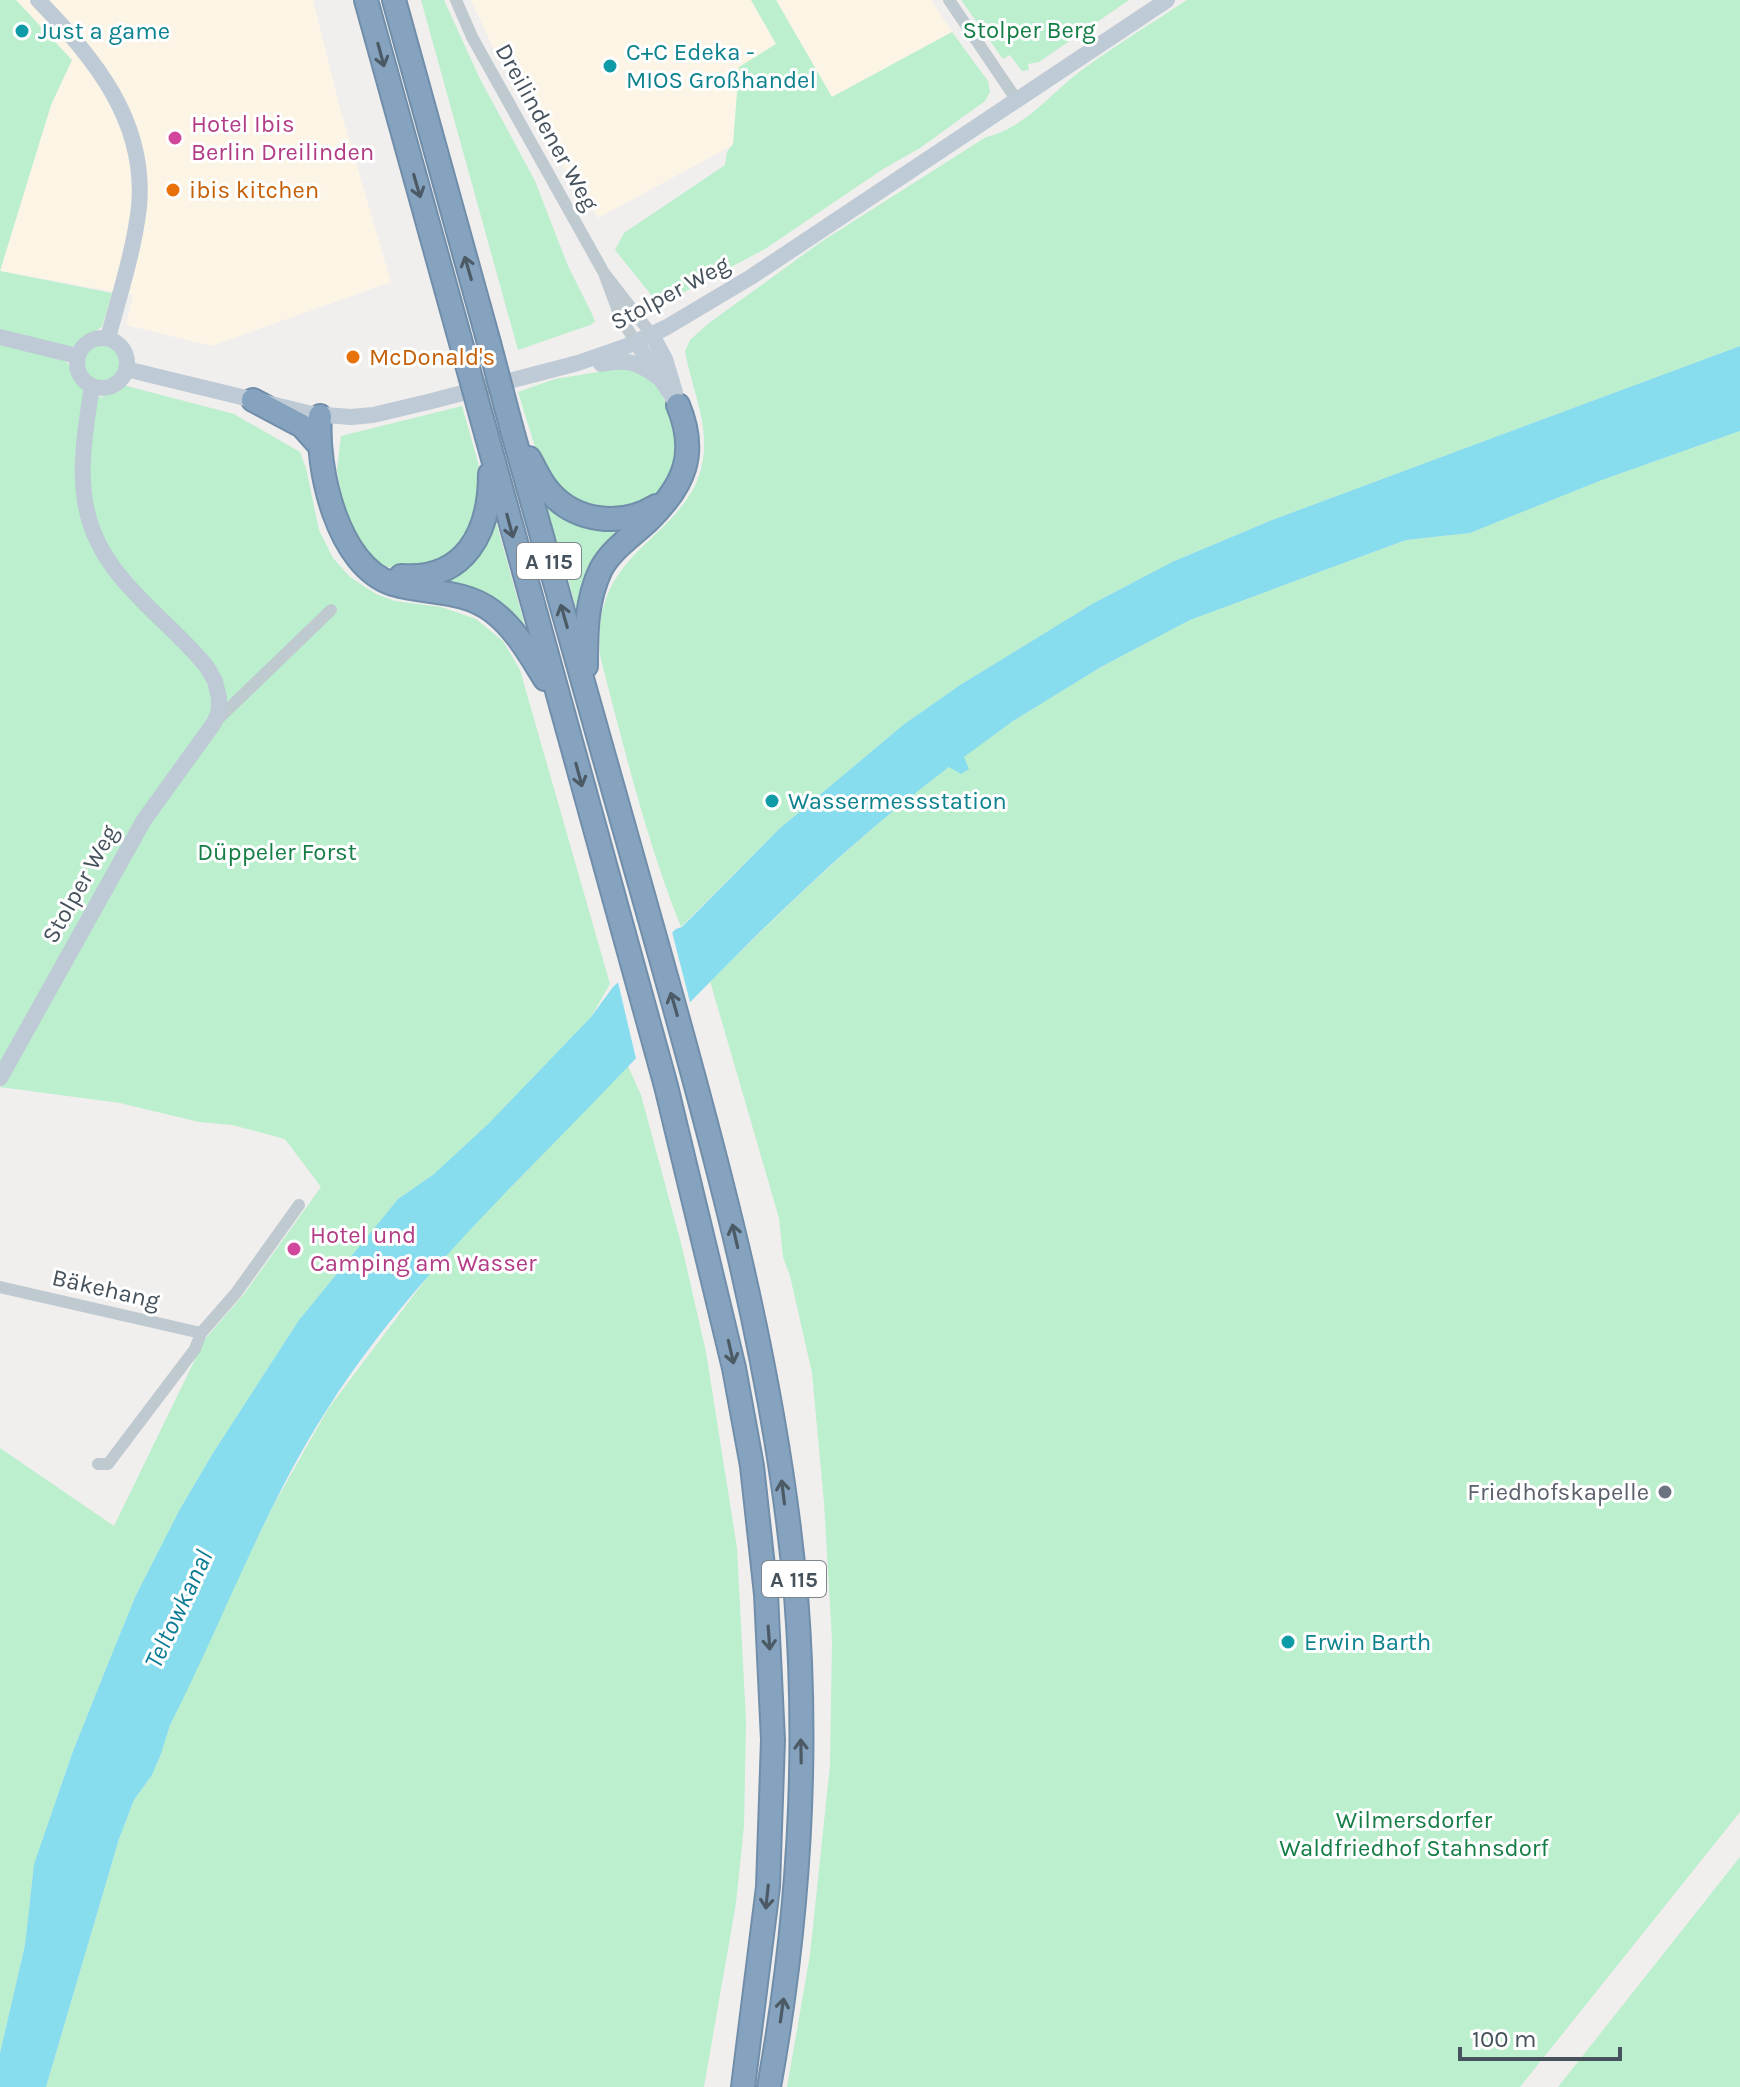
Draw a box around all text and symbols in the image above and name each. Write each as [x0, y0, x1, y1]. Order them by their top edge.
park label: Stolper Berg [962, 16, 1096, 44]
place label: Just a game [38, 17, 170, 45]
marker: Just a game [13, 22, 31, 40]
place label: C+C Edeka - MIOS Großhandel [626, 38, 816, 94]
street label: Dreilindener Weg [490, 39, 605, 216]
one-way arrow [375, 42, 390, 68]
marker: C+C Edeka - MIOS Großhandel [601, 57, 619, 75]
place label: Hotel Ibis Berlin Dreilinden [191, 110, 374, 166]
marker: Hotel Ibis Berlin Dreilinden [166, 129, 184, 147]
one-way arrow [410, 172, 425, 198]
place label: ibis kitchen [189, 176, 319, 204]
marker: ibis kitchen [164, 181, 182, 199]
street label: Stolper Weg [606, 250, 735, 336]
one-way arrow [460, 255, 475, 281]
place label: McDonald's [369, 343, 495, 371]
marker: McDonald's [344, 348, 362, 366]
one-way arrow [504, 512, 519, 538]
road number: A 115 [517, 543, 581, 579]
one-way arrow [556, 604, 571, 630]
one-way arrow [572, 762, 587, 788]
place label: Wassermessstation [788, 787, 1007, 815]
marker: Wassermessstation [763, 792, 781, 810]
street label: Stolper Weg [36, 820, 124, 948]
park label: Düppeler Forst [197, 838, 357, 866]
one-way arrow [665, 991, 680, 1017]
place label: Hotel und Camping am Wasser [310, 1221, 537, 1277]
one-way arrow [727, 1224, 742, 1250]
marker: Hotel und Camping am Wasser [285, 1240, 303, 1258]
street label: Bäkehang [49, 1263, 163, 1315]
one-way arrow [724, 1339, 739, 1365]
place label: Friedhofskapelle [1467, 1478, 1649, 1506]
one-way arrow [775, 1480, 790, 1505]
marker: Friedhofskapelle [1656, 1483, 1674, 1501]
water label: Teltowkanal [138, 1545, 219, 1673]
road number: A 115 [762, 1561, 826, 1597]
one-way arrow [762, 1624, 777, 1651]
place label: Erwin Barth [1304, 1628, 1431, 1656]
marker: Erwin Barth [1279, 1633, 1297, 1651]
one-way arrow [793, 1738, 809, 1765]
park label: Wilmersdorfer Waldfriedhof Stahnsdorf [1279, 1806, 1550, 1862]
one-way arrow [759, 1883, 774, 1910]
one-way arrow [775, 1998, 790, 2023]
scale bar [1460, 2011, 1620, 2061]
text: 100 m [1472, 2025, 1537, 2053]

